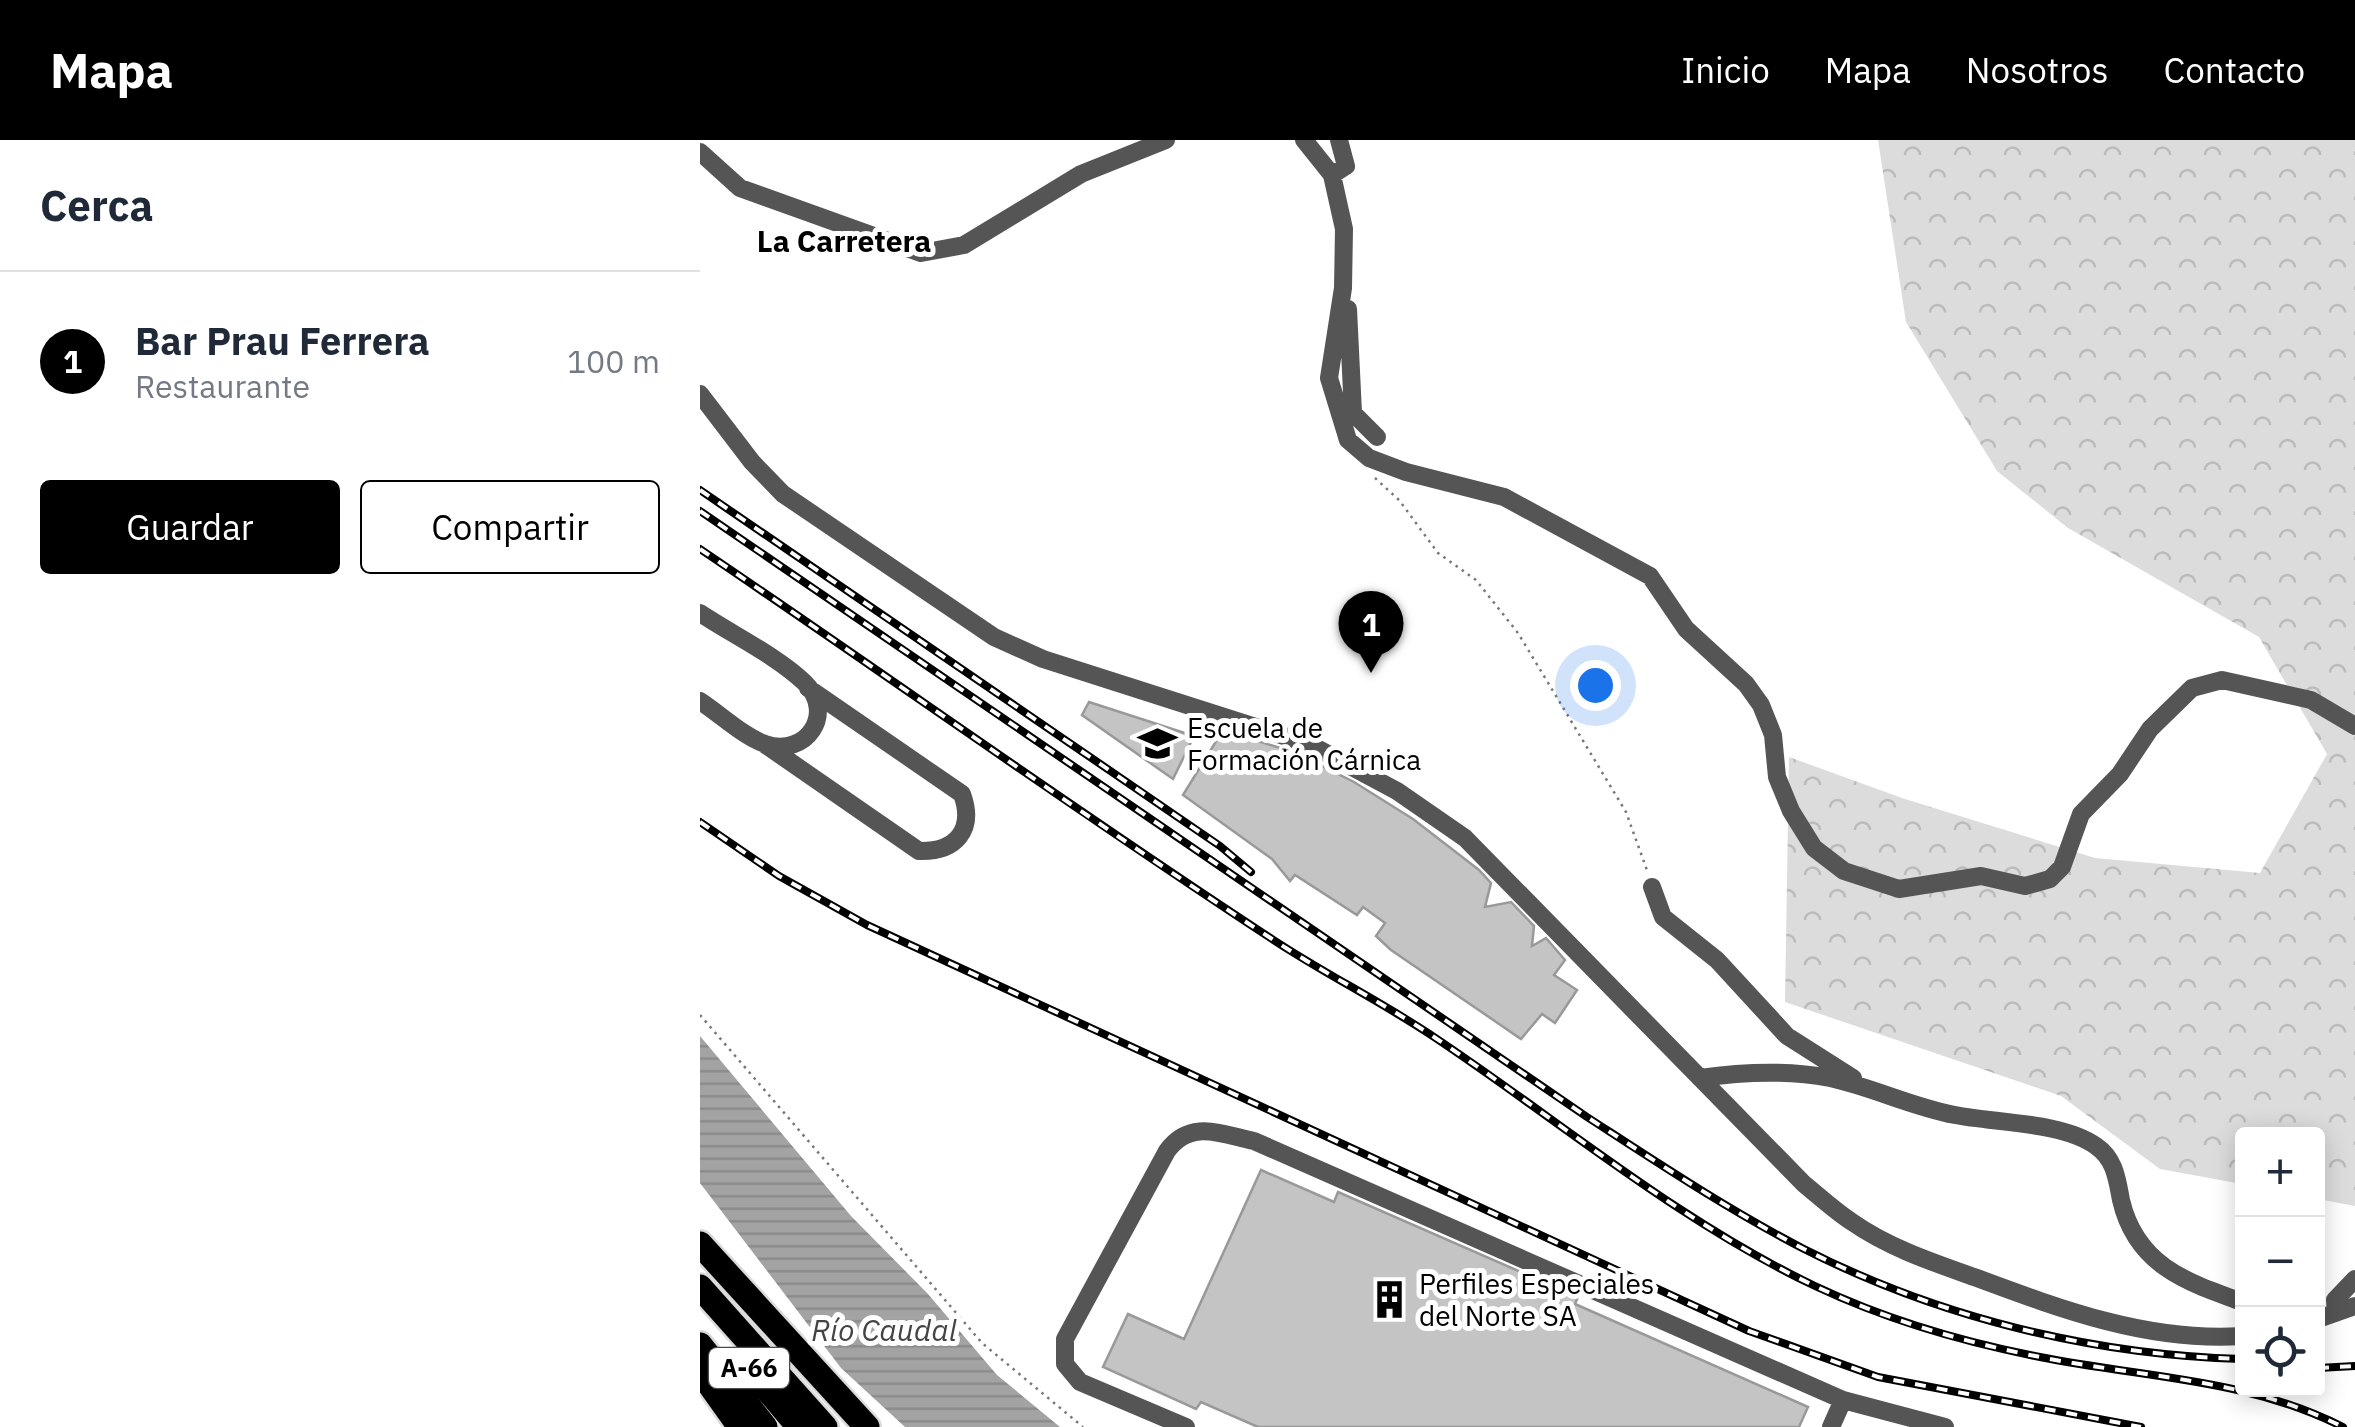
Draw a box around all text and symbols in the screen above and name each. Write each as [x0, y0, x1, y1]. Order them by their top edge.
text: Mapa [50, 39, 173, 101]
text: Inicio [1681, 47, 1770, 93]
text: Mapa [1825, 47, 1911, 93]
text: Nosotros [1966, 47, 2108, 93]
text: Contacto [2163, 47, 2305, 93]
text: Cerca [40, 178, 153, 233]
district label: La Carretera [757, 221, 931, 260]
text: Bar Prau Ferrera [135, 316, 430, 365]
text: 1 [63, 340, 82, 382]
text: 100 m [567, 340, 660, 382]
text: Restaurante [135, 365, 310, 407]
button: Guardar [40, 480, 340, 574]
button: Compartir [360, 480, 660, 574]
pin: 1 [1338, 590, 1404, 673]
your location [1570, 660, 1621, 711]
place label: Escuela de Formación Cárnica [1187, 709, 1421, 778]
school or university icon: Escuela de Formación Cárnica [1136, 723, 1178, 765]
map controls [2235, 1127, 2325, 1397]
button: + [2235, 1127, 2325, 1217]
button: − [2235, 1217, 2325, 1307]
place label: Perfiles Especiales del Norte SA [1419, 1265, 1655, 1334]
building icon: Perfiles Especiales del Norte SA [1368, 1279, 1410, 1321]
button: locate [2235, 1307, 2325, 1397]
water label: Río Caudal [811, 1310, 957, 1349]
road number: A-66 [709, 1348, 789, 1388]

